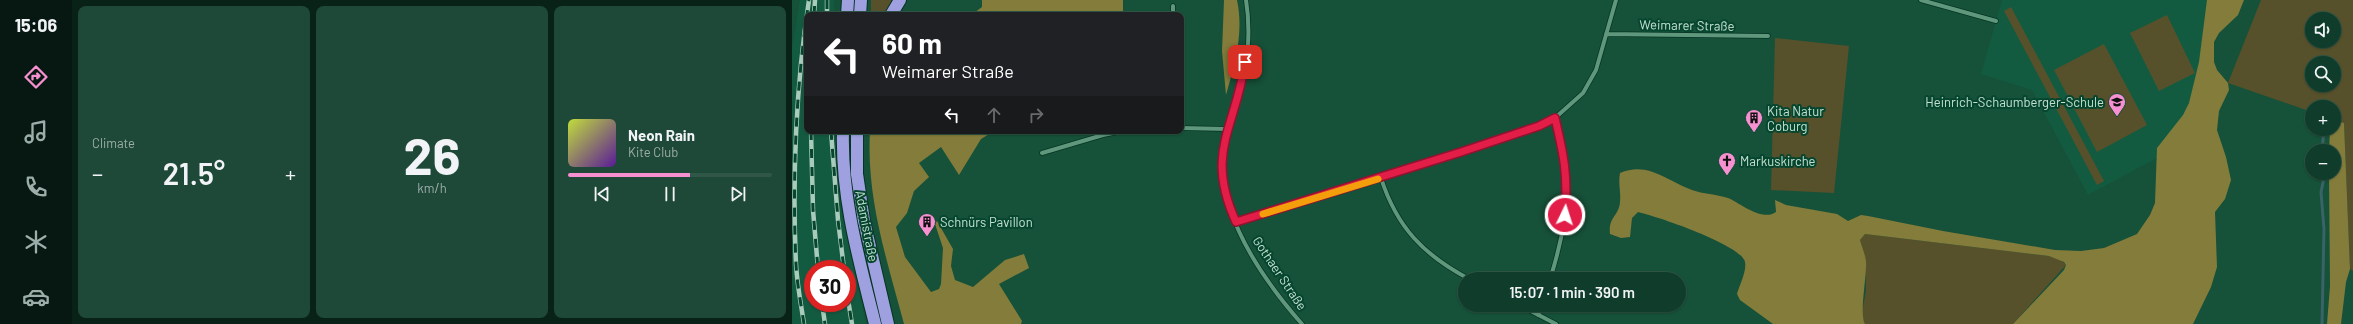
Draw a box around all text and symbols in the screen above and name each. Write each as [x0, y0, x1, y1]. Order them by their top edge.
map controls [2305, 12, 2341, 180]
button: sound [2305, 12, 2341, 48]
text: 15:06 [15, 14, 57, 36]
street label: Weimarer Straße [1639, 16, 1735, 34]
text: 60 m [882, 26, 942, 60]
icon: left [816, 28, 868, 80]
pin [1228, 45, 1262, 79]
icon: arrive [1234, 51, 1256, 73]
button: search [2305, 56, 2341, 92]
text: Weimarer Straße [882, 60, 1014, 82]
icon: directions [22, 63, 50, 91]
school or university icon: Heinrich-Schaumberger-Schule [2107, 92, 2127, 117]
place label: Heinrich-Schaumberger-Schule [1925, 94, 2104, 110]
button: + [2305, 100, 2341, 136]
place label: Kita Natur Coburg [1767, 103, 1824, 134]
icon: left [941, 104, 963, 126]
icon: ahead [983, 104, 1005, 126]
icon: right [1025, 104, 1047, 126]
building icon: Kita Natur Coburg [1744, 108, 1764, 133]
icon: music [22, 118, 50, 146]
text: 26 [403, 123, 461, 185]
text: Neon Rain [628, 126, 695, 144]
text: Climate [92, 135, 135, 151]
text: Kite Club [628, 144, 678, 160]
button: − [2305, 144, 2341, 180]
church icon: Markuskirche [1717, 151, 1737, 176]
place label: Markuskirche [1740, 153, 1816, 169]
text: 21.5° [163, 155, 225, 191]
text: − [92, 160, 103, 186]
text: + [285, 160, 296, 186]
icon: phone [22, 173, 50, 201]
text: km/h [417, 180, 447, 196]
icon: previous [591, 183, 613, 205]
icon: pause [659, 183, 681, 205]
icon: next [727, 183, 749, 205]
street label: Adamistraße [852, 189, 882, 263]
position arrow [1544, 194, 1586, 236]
building icon: Schnürs Pavillon [917, 212, 937, 237]
place label: Schnürs Pavillon [940, 214, 1033, 230]
icon: climate [22, 228, 50, 256]
street label: Gothaer Straße [1249, 233, 1311, 313]
speed limit sign: 30 [804, 260, 856, 312]
icon: car [22, 283, 50, 311]
text: 15:07 · 1 min · 390 m [1509, 283, 1635, 301]

